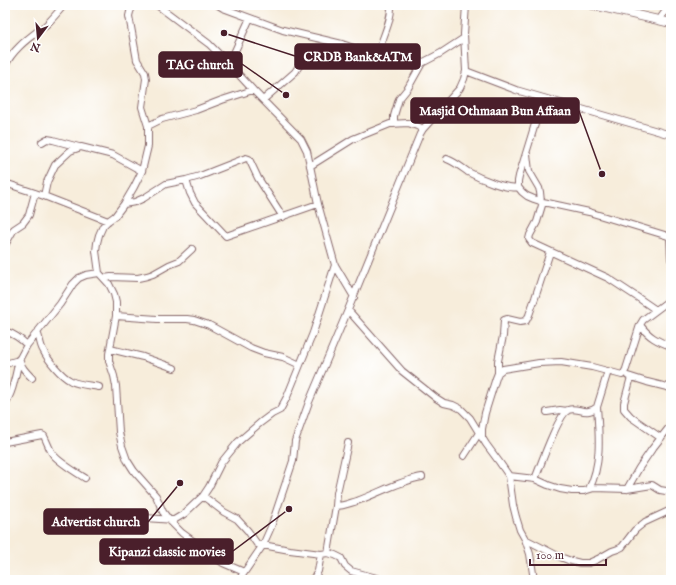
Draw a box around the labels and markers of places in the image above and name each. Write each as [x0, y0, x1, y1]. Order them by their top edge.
callout: CRDB Bank&ATM [295, 44, 420, 69]
callout: TAG church [159, 52, 242, 77]
callout: Masjid Othmaan Bun Affaan [411, 98, 579, 123]
callout: Advertist church [44, 509, 148, 534]
callout: Kipanzi classic movies [100, 539, 233, 564]

